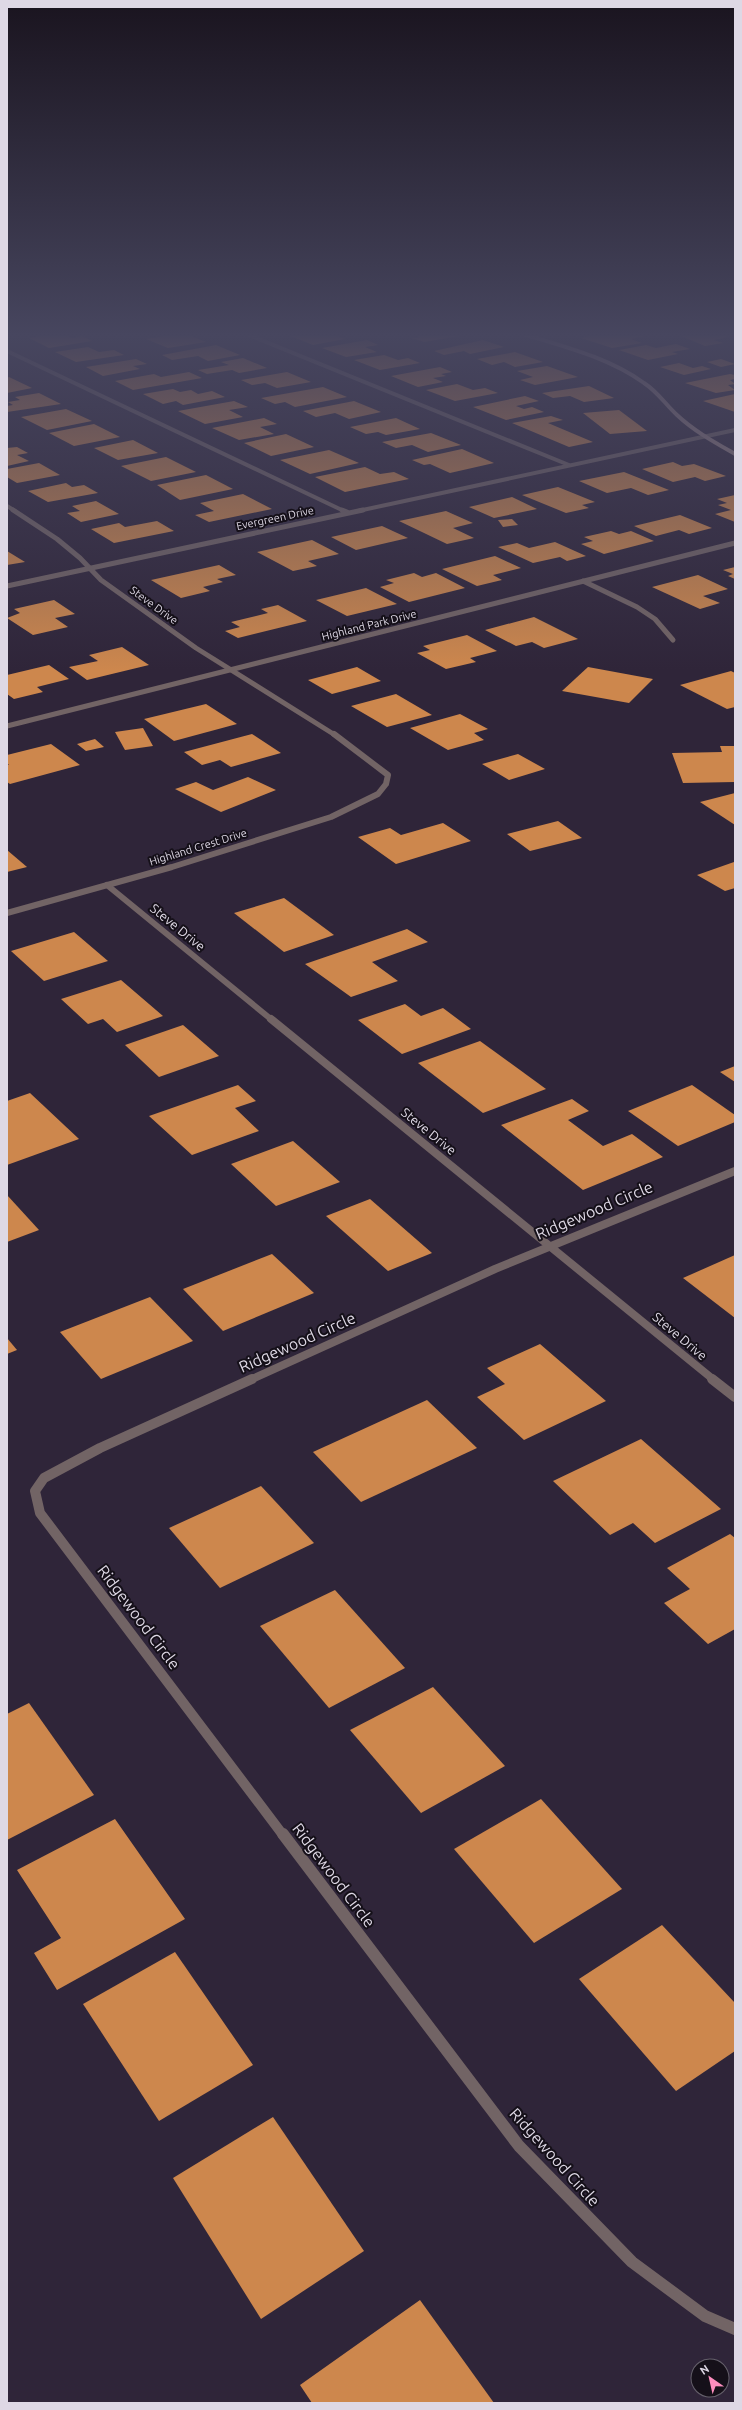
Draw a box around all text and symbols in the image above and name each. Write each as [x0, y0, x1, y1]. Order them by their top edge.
street label: Evergreen Drive [235, 504, 315, 532]
street label: Steve Drive [128, 584, 180, 626]
street label: Highland Park Drive [320, 607, 418, 643]
street label: Highland Crest Drive [148, 826, 248, 868]
street label: Steve Drive [148, 901, 208, 953]
street label: Steve Drive [399, 1105, 459, 1157]
street label: Ridgewood Circle [533, 1177, 655, 1243]
street label: Ridgewood Circle [236, 1308, 358, 1376]
street label: Steve Drive [650, 1309, 710, 1363]
street label: Ridgewood Circle [94, 1561, 184, 1673]
street label: Ridgewood Circle [289, 1819, 379, 1931]
street label: Ridgewood Circle [506, 2104, 604, 2210]
north arrow [690, 2358, 730, 2398]
text: N [698, 2362, 711, 2377]

